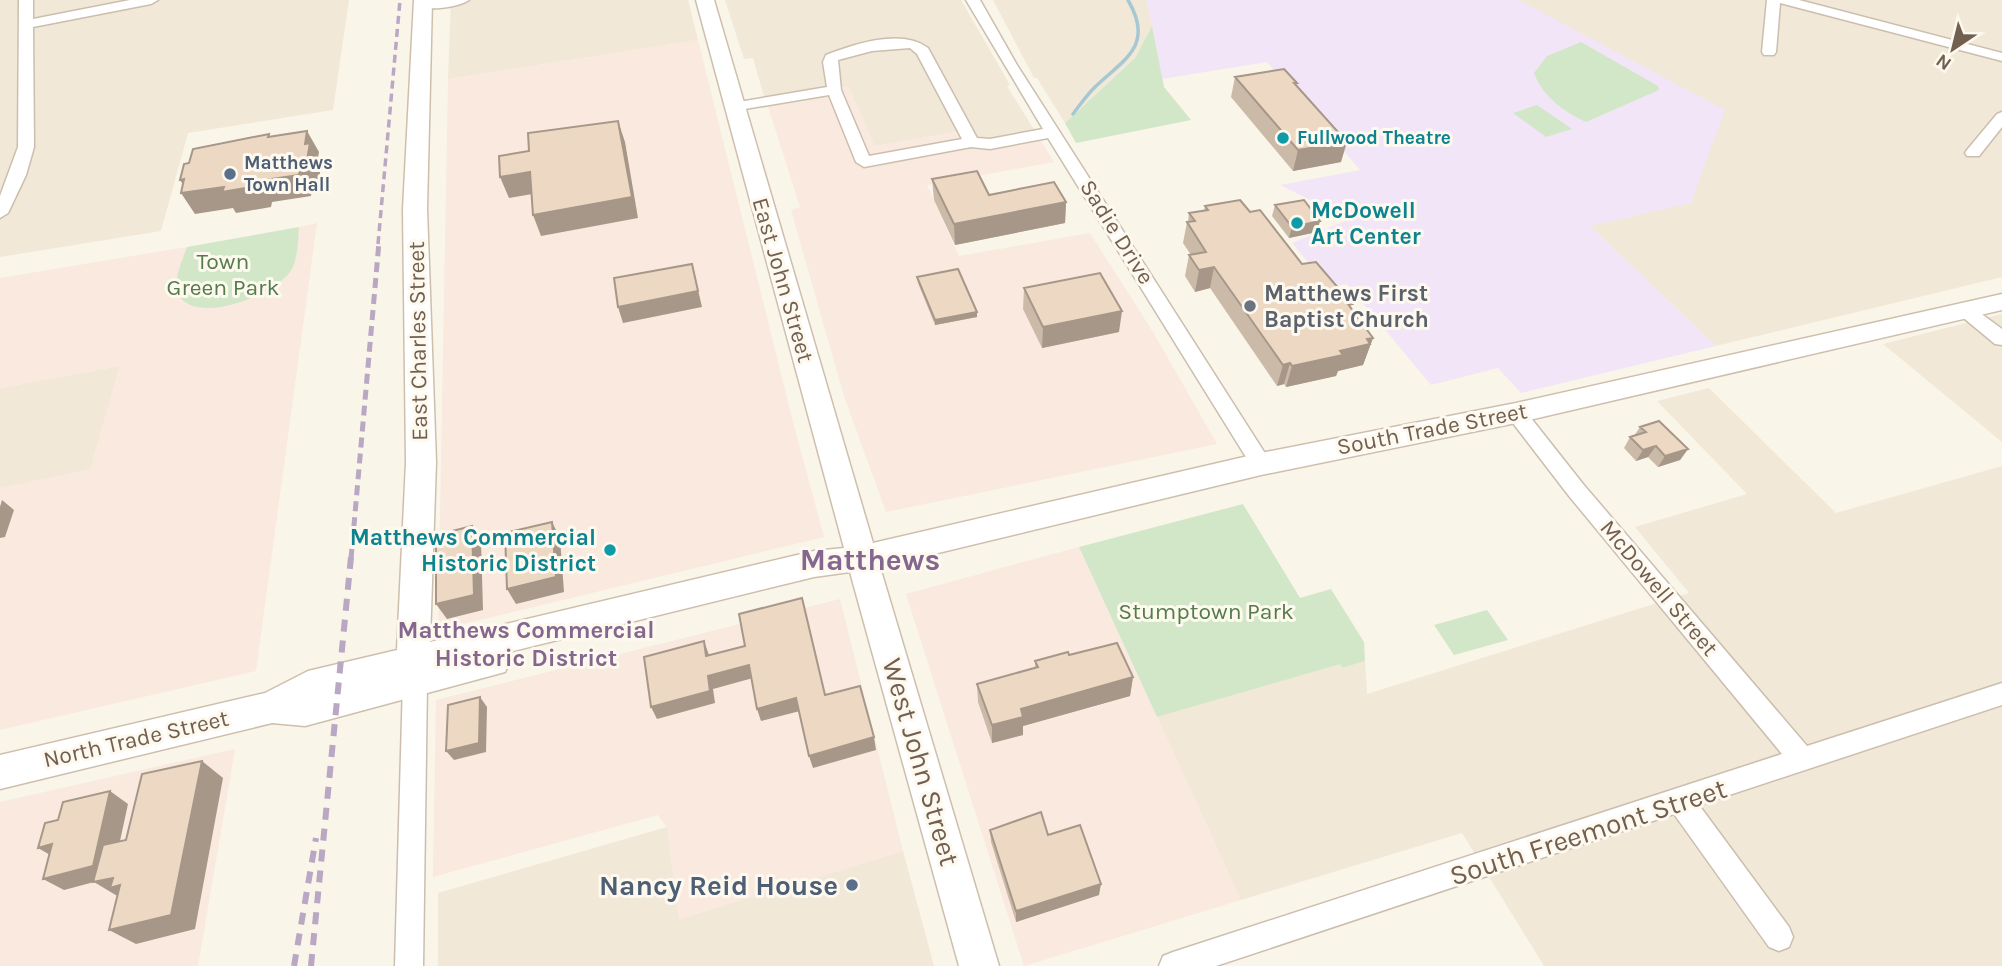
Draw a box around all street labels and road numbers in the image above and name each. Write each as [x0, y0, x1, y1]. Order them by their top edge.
street label: Sadie Drive [1074, 175, 1160, 289]
street label: East John Street [747, 195, 820, 366]
street label: East Charles Street [403, 241, 433, 441]
street label: South Trade Street [1335, 397, 1530, 461]
street label: McDowell Street [1594, 515, 1724, 662]
street label: West John Street [876, 654, 966, 870]
street label: North Trade Street [41, 704, 232, 773]
street label: South Freemont Street [1445, 772, 1731, 892]

